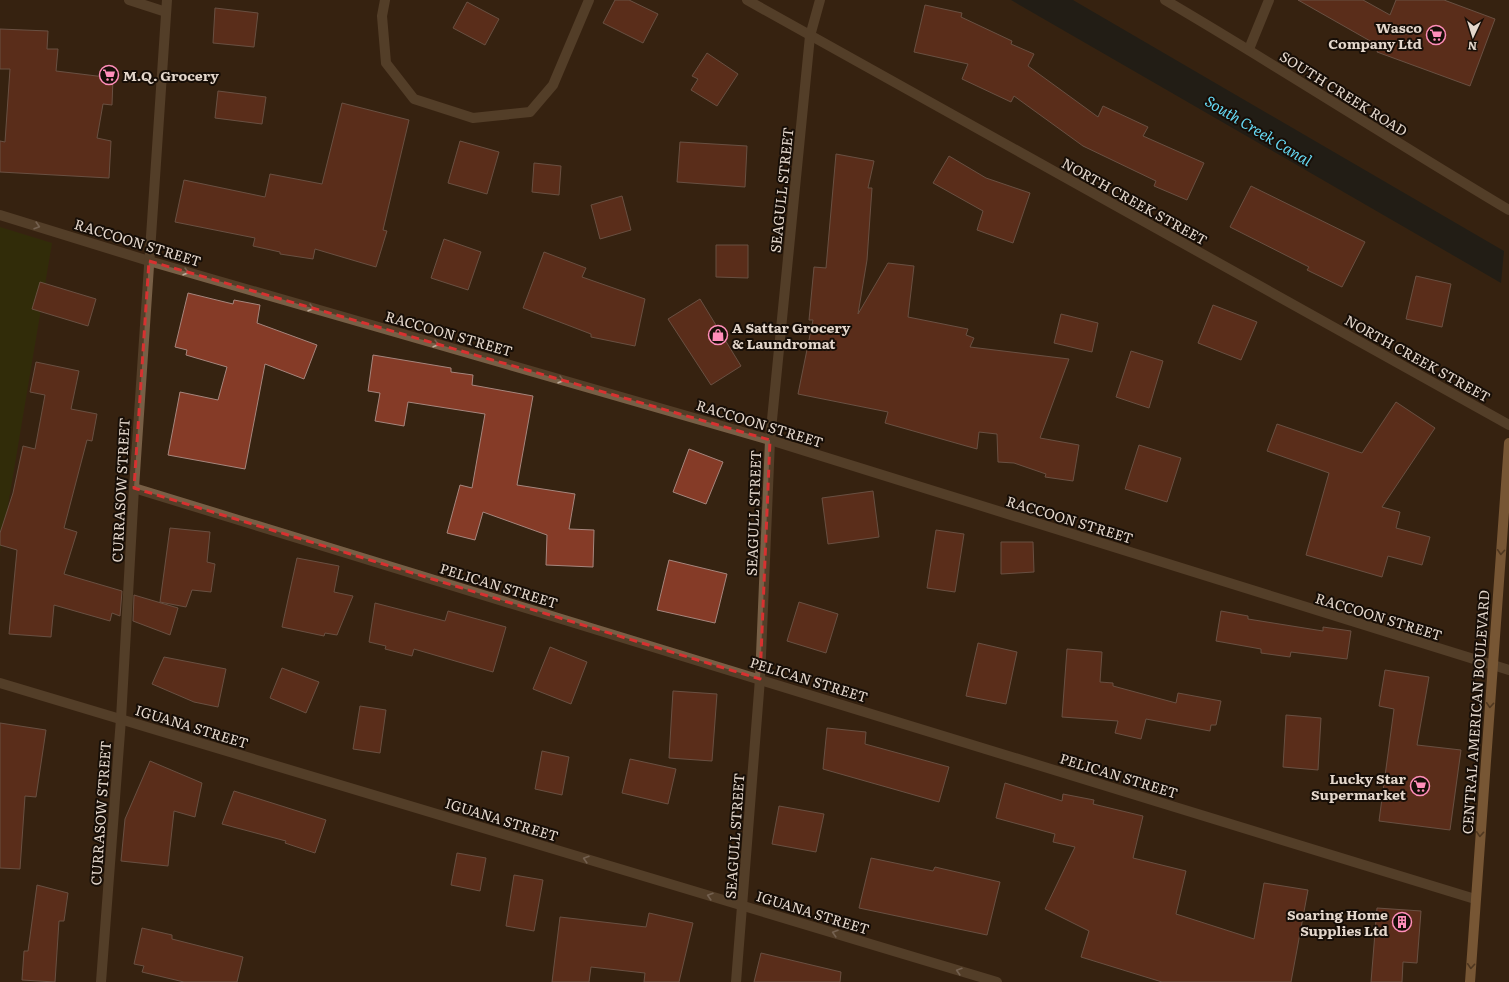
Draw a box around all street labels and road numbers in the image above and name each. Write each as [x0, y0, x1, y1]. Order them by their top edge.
street label: SOUTH CREEK ROAD [1276, 46, 1412, 141]
street label: SEAGULL STREET [764, 126, 798, 254]
street label: NORTH CREEK STREET [1059, 153, 1211, 249]
street label: RACCOON STREET [72, 213, 204, 271]
street label: RACCOON STREET [383, 305, 515, 361]
street label: NORTH CREEK STREET [1342, 310, 1494, 406]
street label: RACCOON STREET [694, 394, 826, 452]
street label: CURRASOW STREET [106, 417, 134, 563]
street label: SEAGULL STREET [741, 450, 765, 576]
street label: RACCOON STREET [1004, 490, 1136, 548]
street label: PELICAN STREET [437, 558, 561, 612]
street label: RACCOON STREET [1313, 587, 1445, 645]
street label: CENTRAL AMERICAN BOULEVARD [1456, 589, 1494, 835]
street label: PELICAN STREET [747, 652, 871, 706]
street label: IGUANA STREET [133, 699, 251, 753]
street label: CURRASOW STREET [85, 740, 115, 886]
street label: PELICAN STREET [1057, 748, 1181, 802]
street label: SEAGULL STREET [720, 772, 748, 900]
street label: IGUANA STREET [443, 792, 561, 846]
street label: IGUANA STREET [754, 885, 872, 939]

